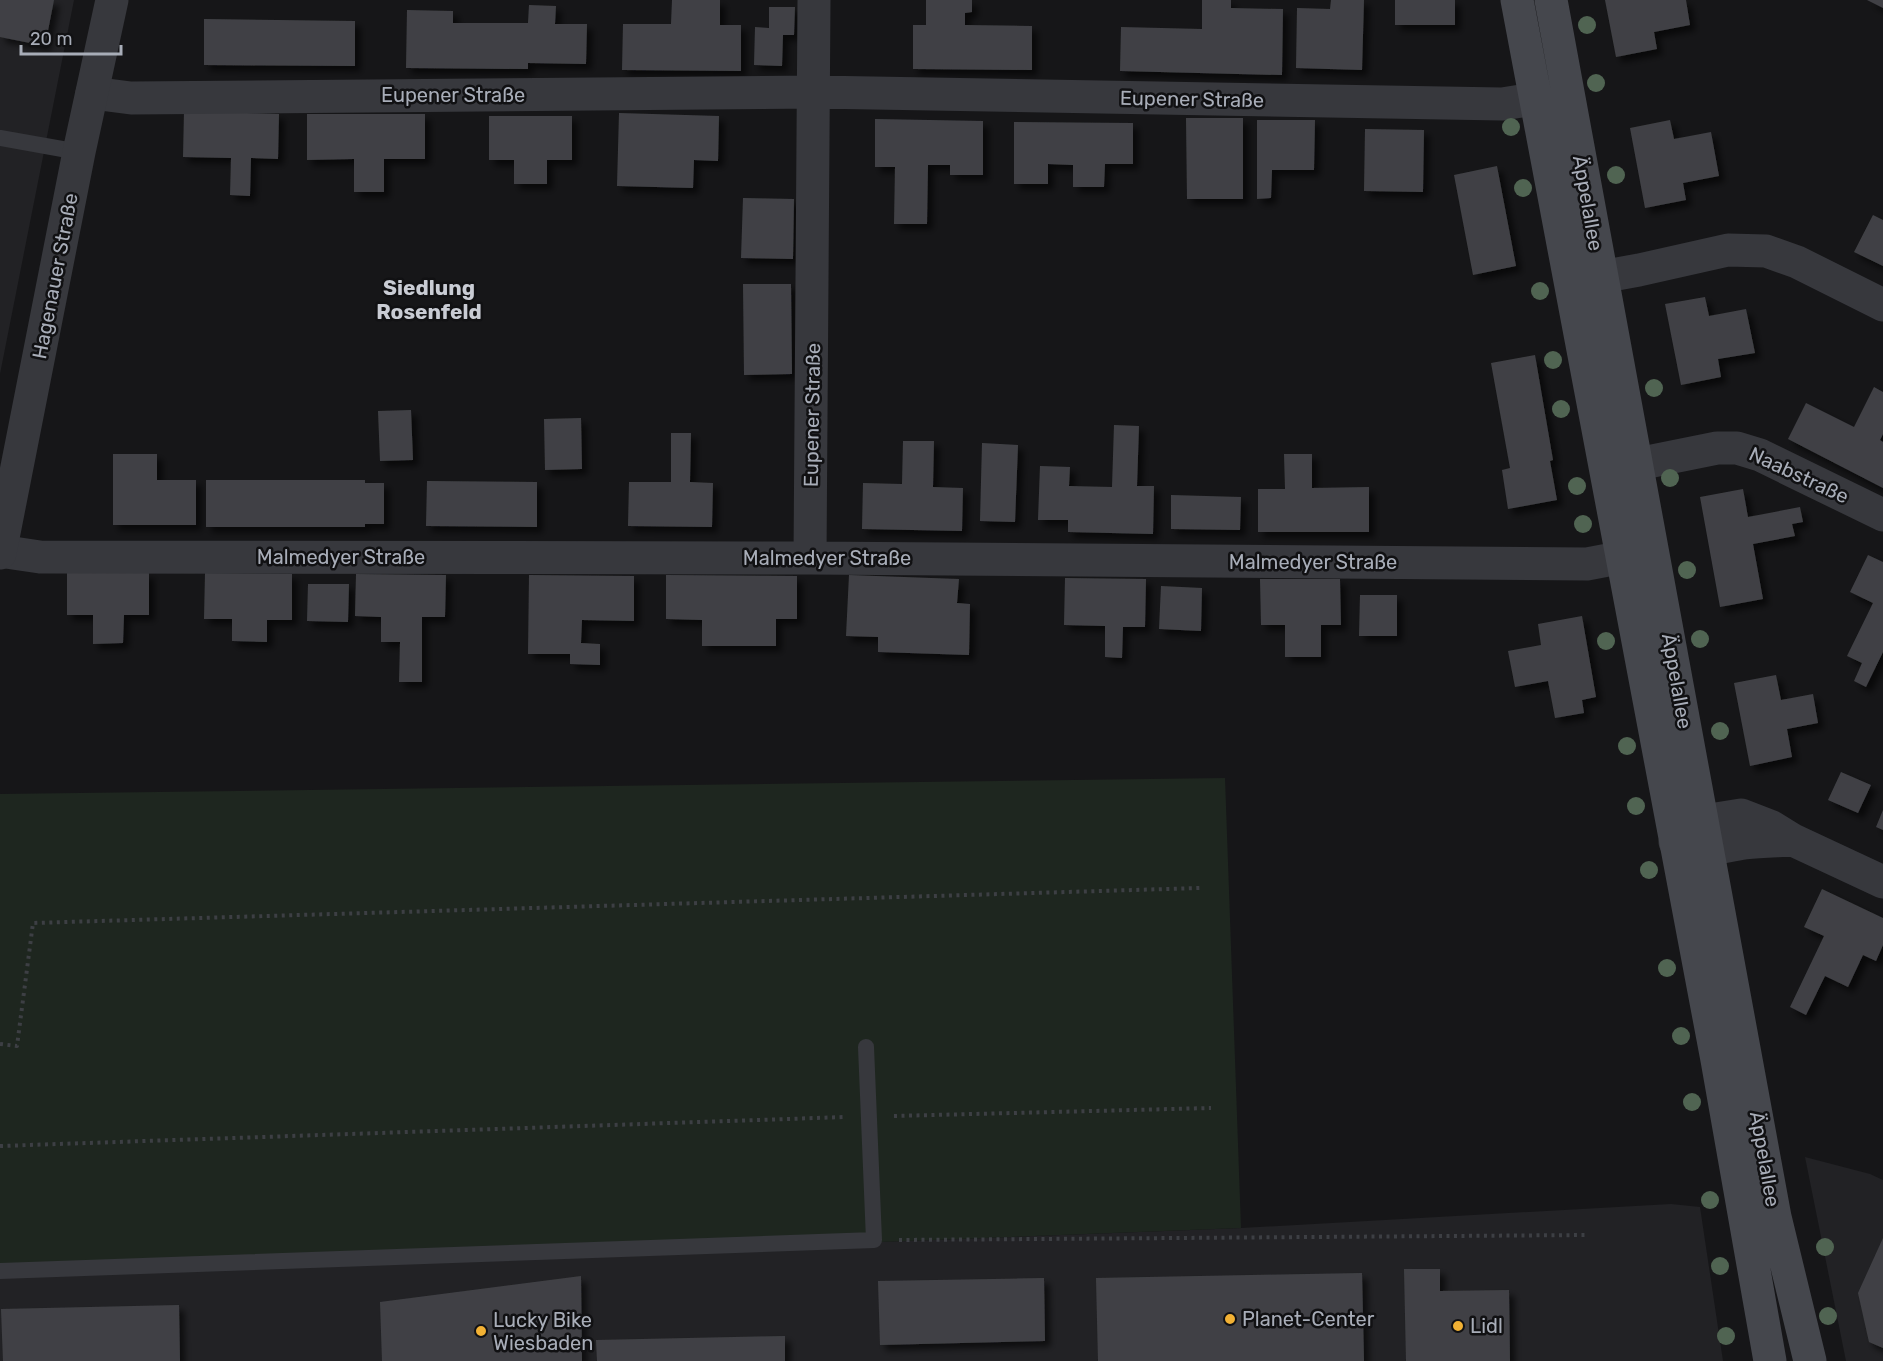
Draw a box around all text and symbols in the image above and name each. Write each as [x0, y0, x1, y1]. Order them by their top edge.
scale bar [21, 18, 122, 56]
text: 20 m [30, 28, 72, 50]
street label: Eupener Straße [381, 83, 525, 107]
street label: Eupener Straße [1120, 86, 1264, 112]
street label: Äppelallee [1568, 153, 1608, 253]
street label: Hagenauer Straße [27, 191, 83, 361]
district label: Siedlung Rosenfeld [376, 275, 482, 324]
street label: Eupener Straße [799, 343, 825, 487]
street label: Naabstraße [1745, 441, 1853, 509]
street label: Malmedyer Straße [257, 545, 425, 569]
street label: Malmedyer Straße [743, 546, 911, 570]
street label: Malmedyer Straße [1229, 550, 1397, 574]
street label: Äppelallee [1657, 631, 1697, 731]
street label: Äppelallee [1745, 1109, 1785, 1209]
place label: Planet-Center [1242, 1307, 1375, 1331]
place label: Lucky Bike Wiesbaden [493, 1308, 593, 1355]
marker: Planet-Center [1223, 1312, 1237, 1326]
place label: Lidl [1470, 1314, 1503, 1338]
marker: Lidl [1451, 1319, 1465, 1333]
marker: Lucky Bike Wiesbaden [474, 1324, 488, 1338]

